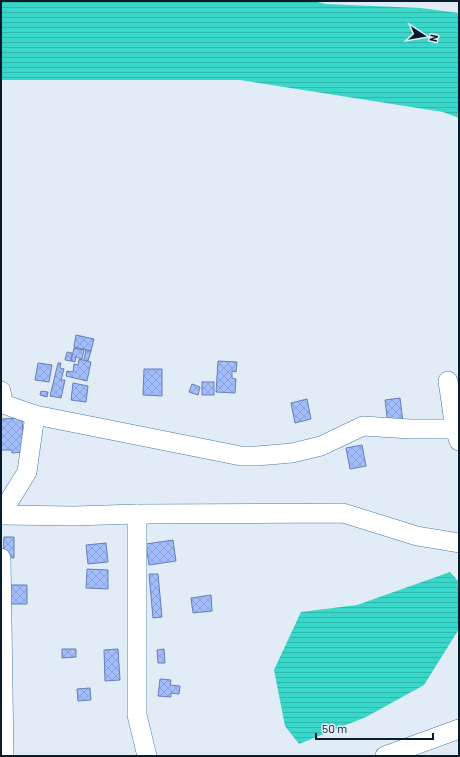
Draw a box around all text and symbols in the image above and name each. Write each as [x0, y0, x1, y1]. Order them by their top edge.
north arrow [404, 16, 444, 56]
text: N [427, 33, 441, 43]
scale bar [316, 715, 433, 741]
text: 50 m [322, 721, 347, 735]

